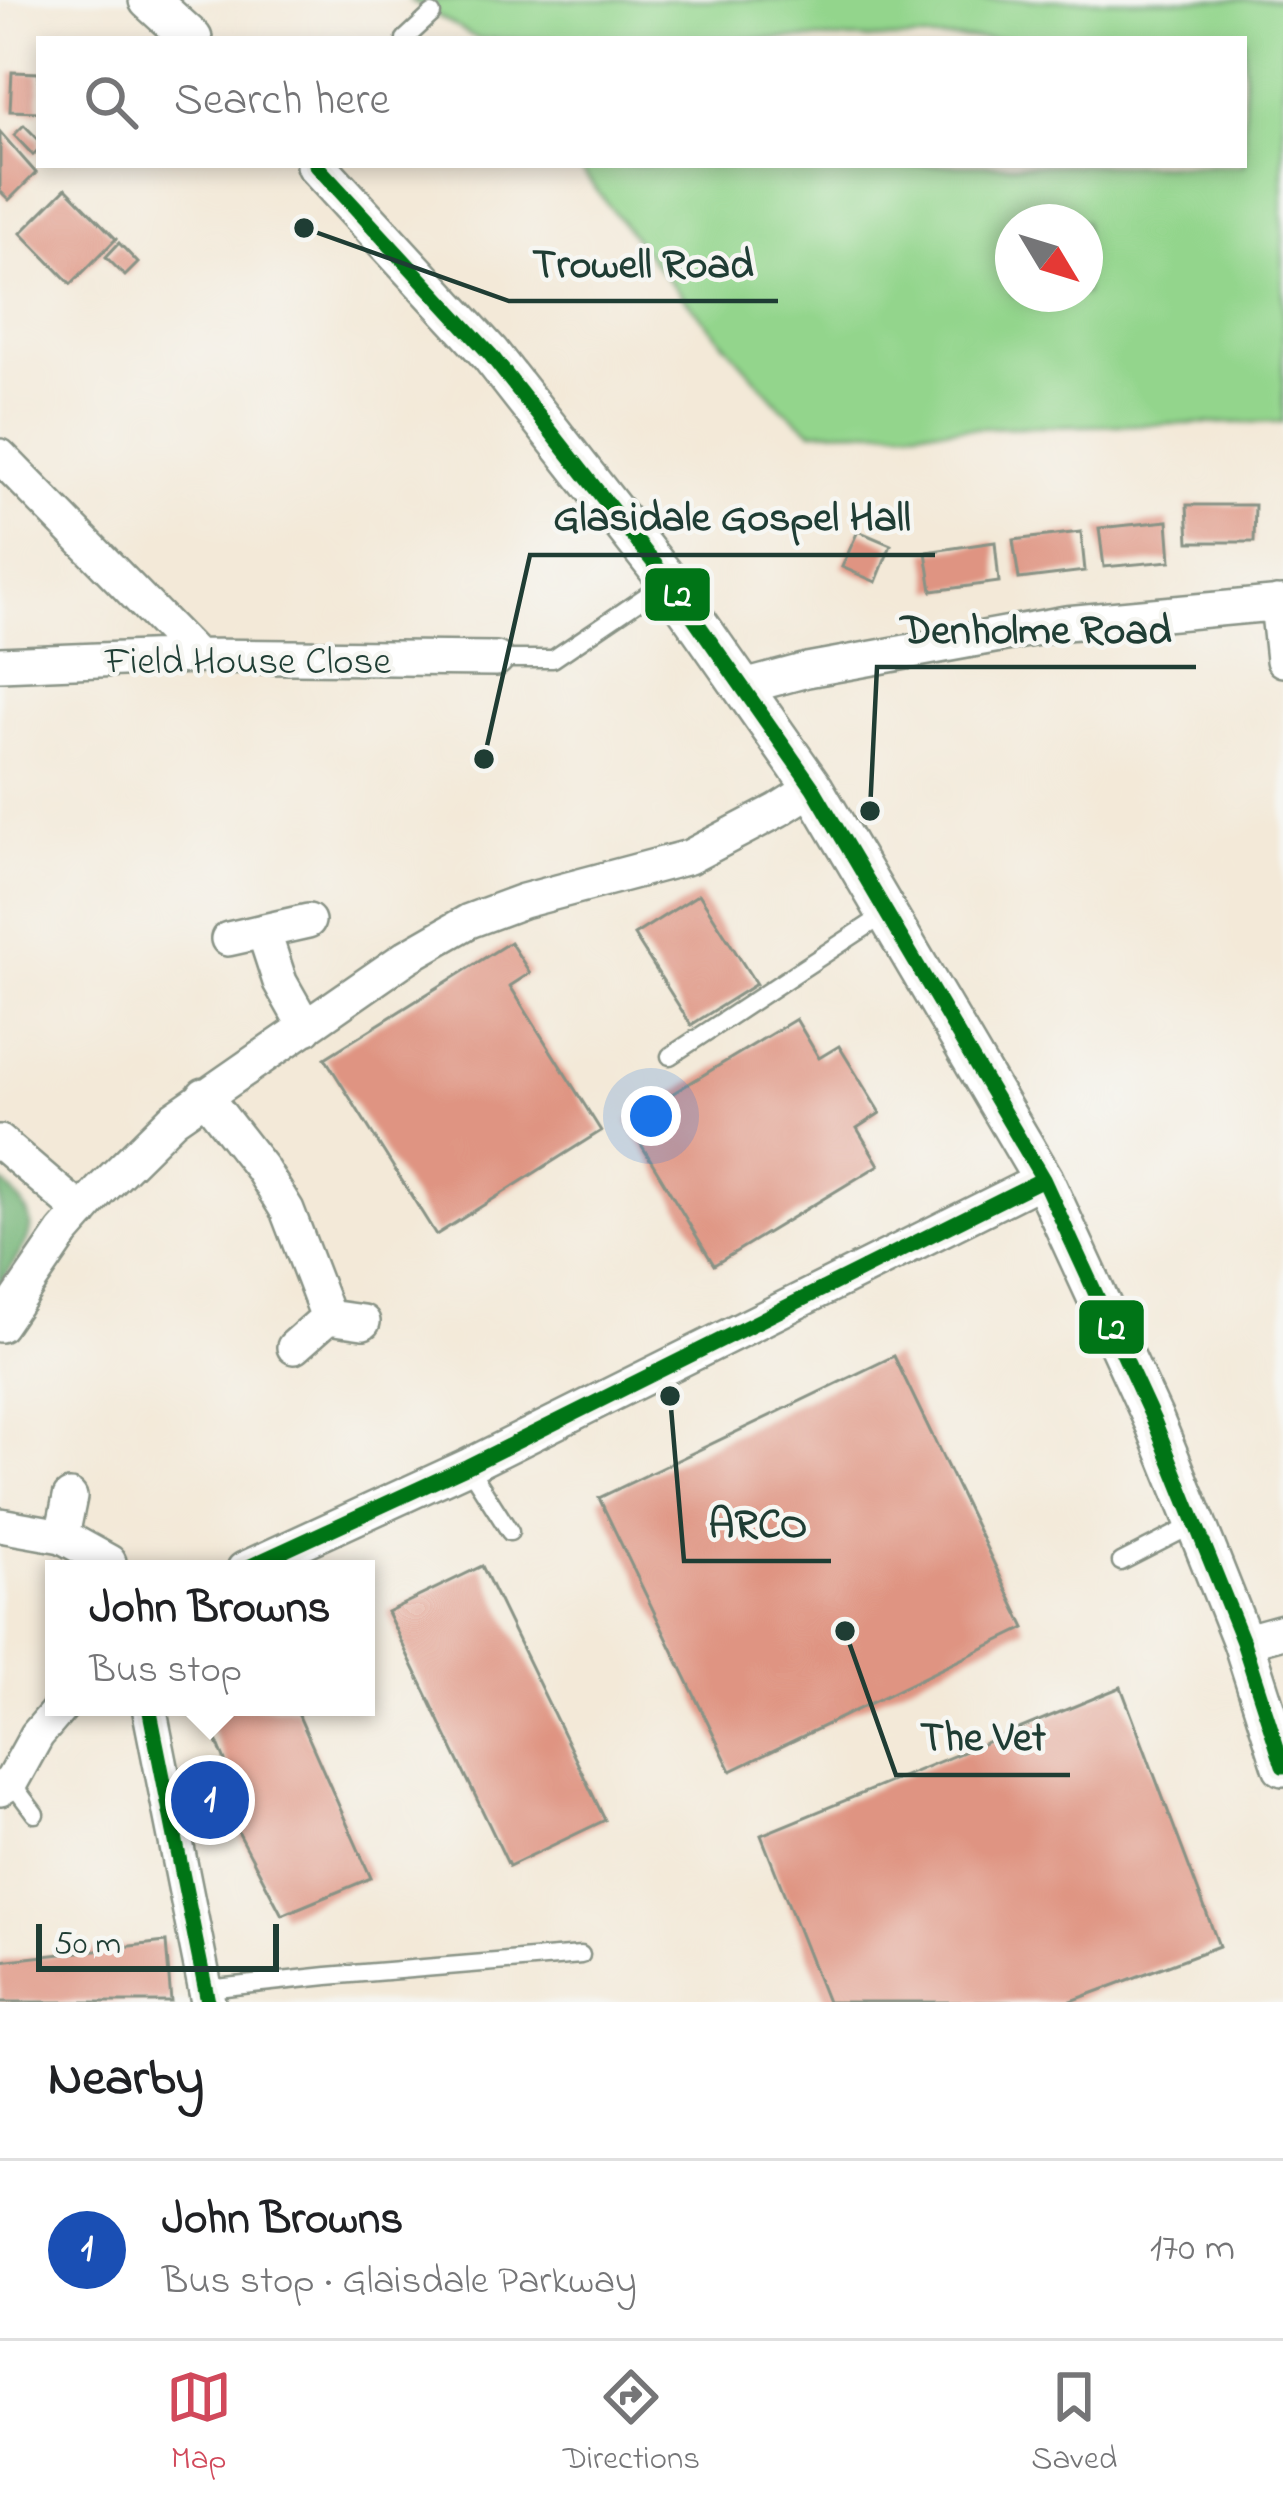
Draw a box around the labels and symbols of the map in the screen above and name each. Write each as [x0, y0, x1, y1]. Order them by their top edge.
north arrow [995, 204, 1103, 312]
callout: Trowell Road [509, 223, 778, 301]
text: Trowell Road [532, 236, 754, 297]
callout: Glasidale Gospel Hall [530, 477, 935, 555]
text: Glasidale Gospel Hall [553, 489, 911, 550]
line badge: L2 [643, 566, 712, 623]
text: L2 [663, 574, 692, 622]
callout: Denholme Road [877, 589, 1196, 667]
text: Denholme Road [898, 602, 1172, 663]
street label: Field House Close [104, 635, 391, 692]
your location [621, 1086, 681, 1146]
line badge: L2 [1077, 1298, 1146, 1356]
text: L2 [1097, 1307, 1126, 1355]
callout: ARCO [684, 1483, 831, 1561]
text: ARCO [709, 1496, 807, 1557]
callout: The Vet [896, 1697, 1070, 1775]
text: The Vet [920, 1709, 1047, 1770]
pin: 1 [171, 1755, 249, 1845]
scale bar [36, 1918, 279, 1971]

